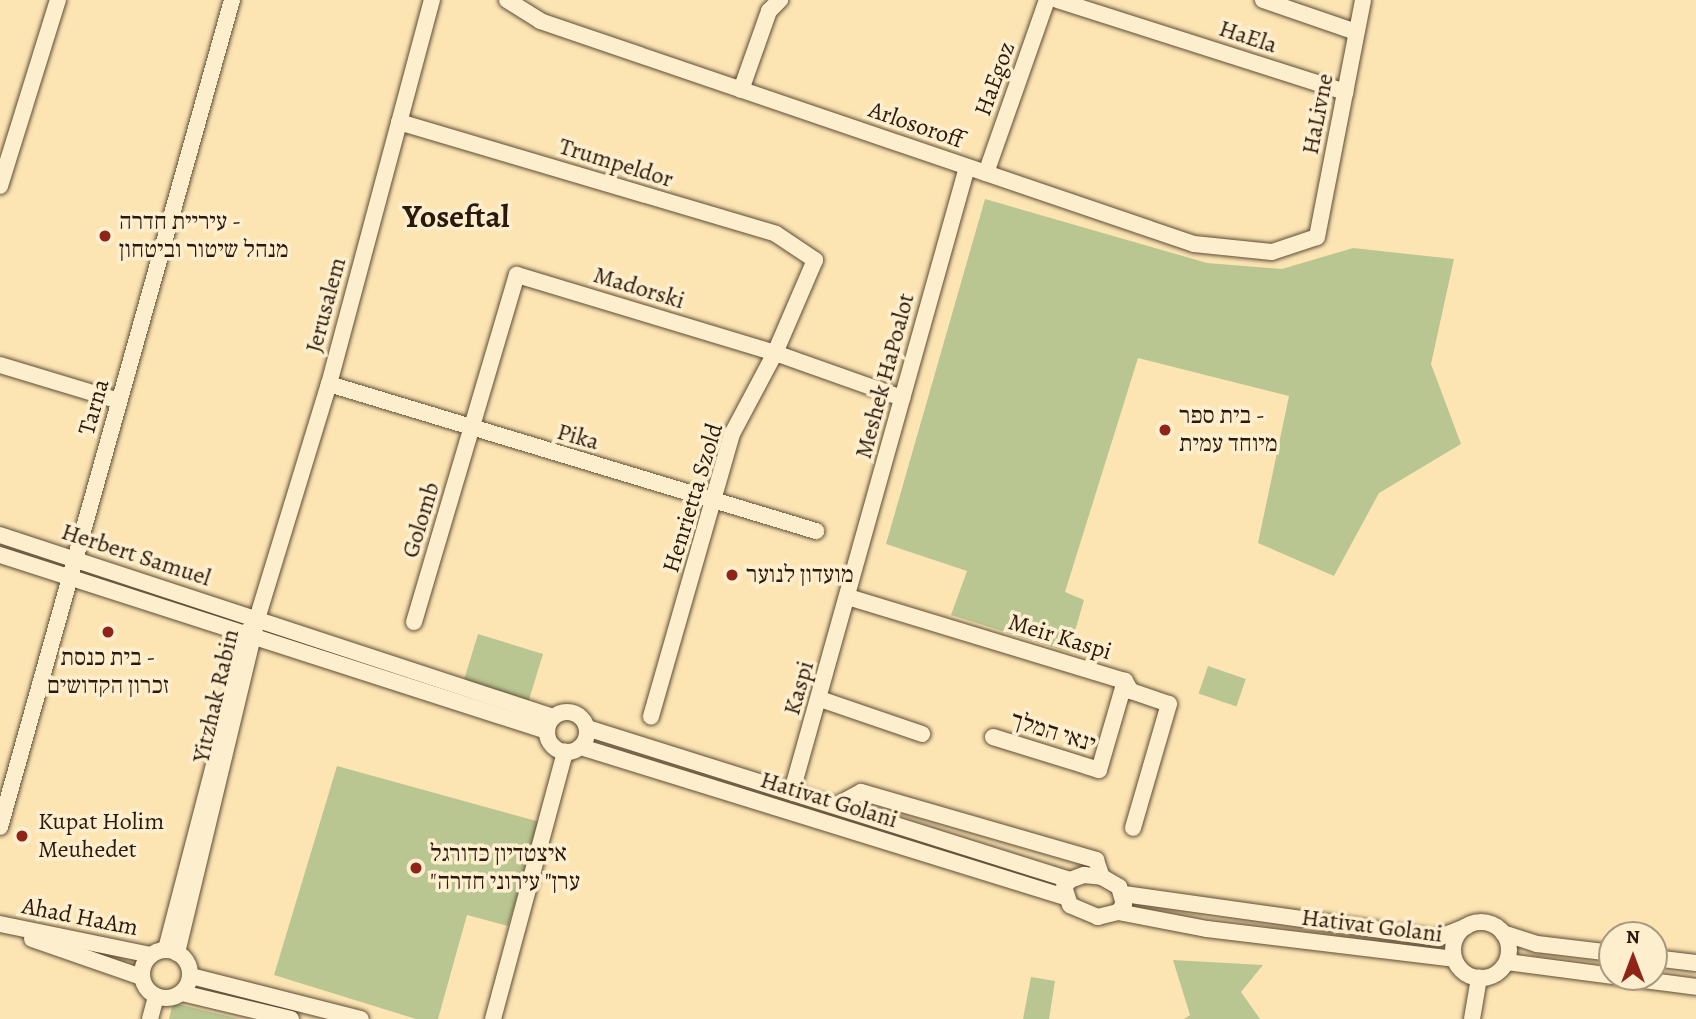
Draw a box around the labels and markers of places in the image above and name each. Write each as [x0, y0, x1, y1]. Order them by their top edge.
place label: עיריית חדרה - מנהל שיטור וביטחון [119, 208, 289, 264]
marker: עיריית חדרה - מנהל שיטור וביטחון [97, 228, 113, 244]
place label: בית ספר - מיוחד עמית [1179, 402, 1278, 458]
marker: בית ספר - מיוחד עמית [1157, 422, 1173, 438]
place label: מועדון לנוער [746, 561, 854, 589]
marker: מועדון לנוער [724, 567, 740, 583]
marker: בית כנסת - זכרון הקדושים [100, 624, 116, 640]
place label: בית כנסת - זכרון הקדושים [47, 644, 169, 700]
place label: Kupat Holim Meuhedet [38, 808, 164, 864]
marker: Kupat Holim Meuhedet [12, 826, 32, 846]
place label: איצטדיון כדורגל "ערן" עירוני חדרה [430, 840, 580, 896]
marker: איצטדיון כדורגל "ערן" עירוני חדרה [408, 860, 424, 876]

